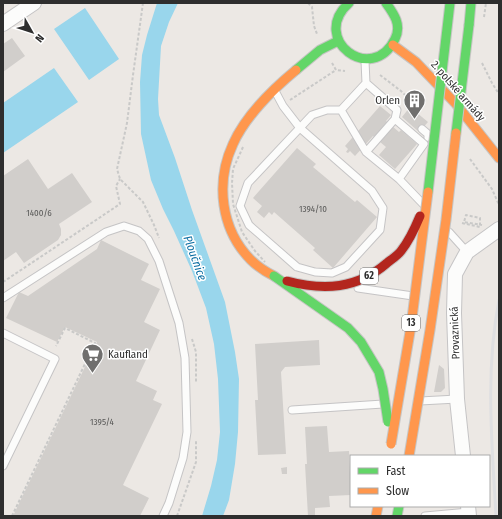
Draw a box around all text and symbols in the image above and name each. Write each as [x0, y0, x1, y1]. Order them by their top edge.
north arrow [12, 12, 52, 52]
text: N [32, 31, 47, 45]
street label: 2. polské armády [428, 58, 488, 124]
building icon: Orlen [402, 87, 428, 120]
place label: Orlen [375, 94, 400, 107]
house number: 1394/10 [299, 204, 327, 214]
house number: 1400/6 [26, 208, 52, 218]
water label: Ploučnice [180, 234, 210, 283]
road number: 62 [360, 268, 378, 284]
street label: Provaznická [448, 306, 462, 360]
road number: 13 [402, 315, 420, 331]
supermarket icon: Kaufland [80, 341, 106, 374]
place label: Kaufland [108, 348, 148, 361]
house number: 1395/4 [90, 417, 115, 427]
legend [350, 455, 490, 507]
text: Fast [386, 464, 405, 478]
text: Slow [386, 484, 409, 498]

